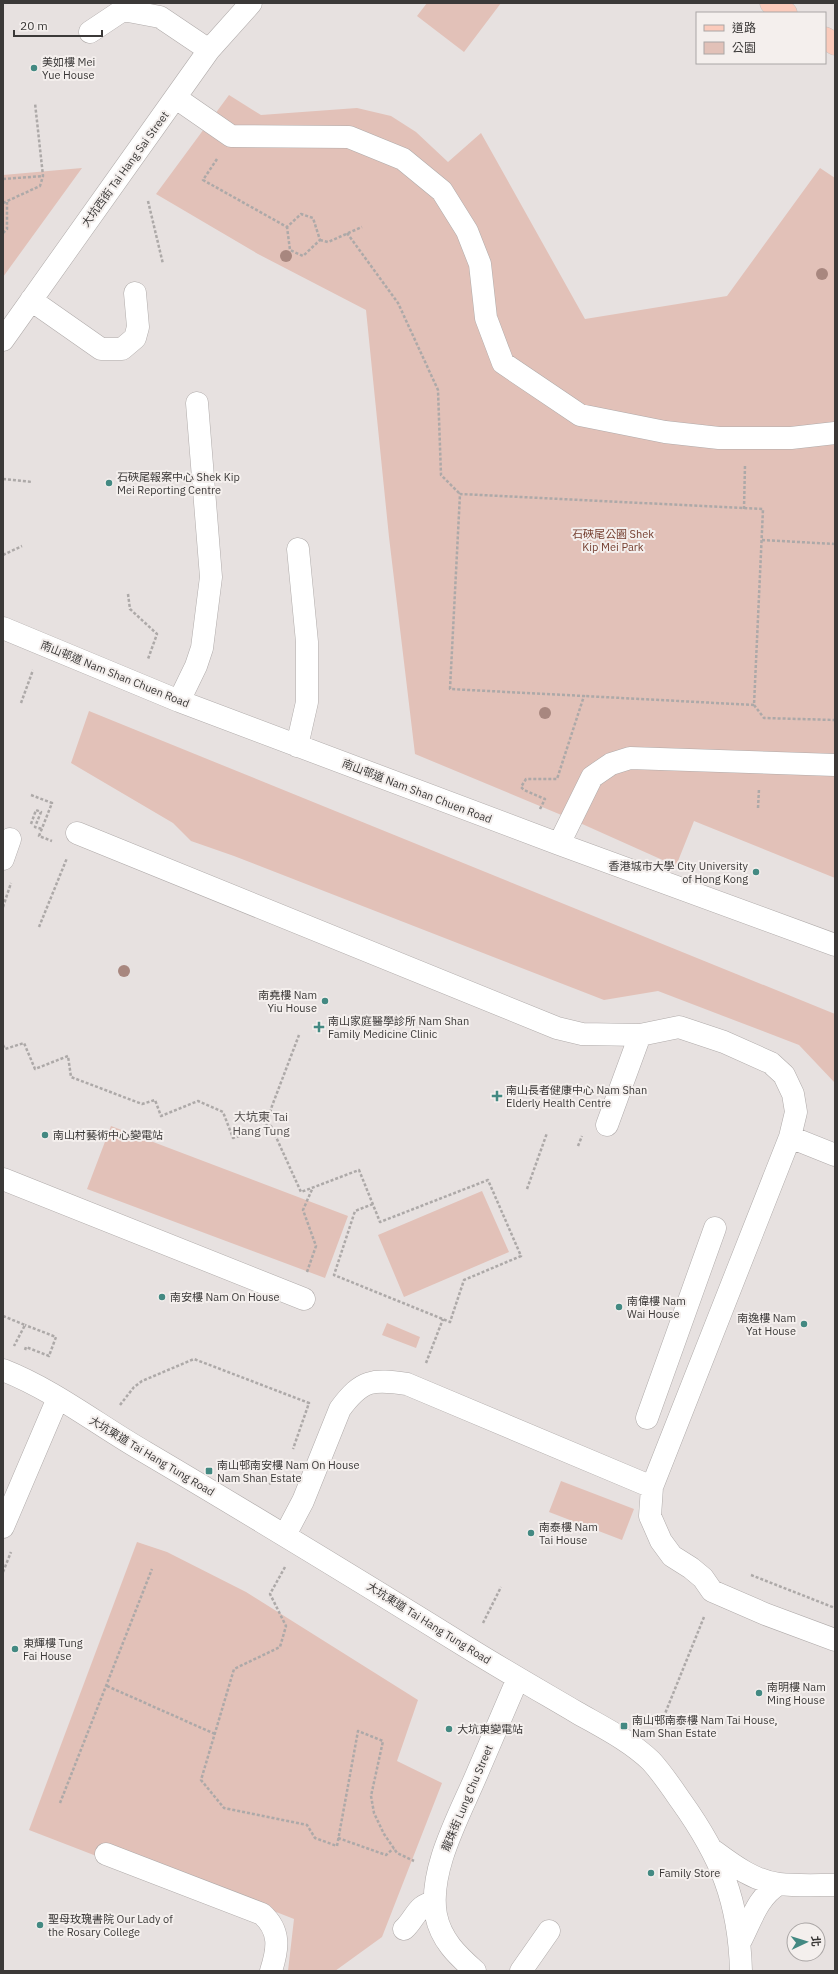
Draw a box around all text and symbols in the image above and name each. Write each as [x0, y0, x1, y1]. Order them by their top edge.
scale bar [14, 12, 102, 38]
legend [696, 12, 826, 64]
text: 20 m [20, 18, 48, 33]
text: 道路 [732, 20, 756, 35]
text: 公園 [732, 40, 756, 55]
place label: 美如樓 Mei Yue House [42, 55, 95, 82]
marker: 美如樓 Mei Yue House [29, 63, 39, 73]
street label: 大坑西街 Tai Hang Sai Street [78, 108, 172, 230]
place label: 石硤尾報案中心 Shek Kip Mei Reporting Centre [117, 470, 240, 497]
marker: 石硤尾報案中心 Shek Kip Mei Reporting Centre [104, 478, 114, 488]
park label: 石硤尾公園 Shek Kip Mei Park [572, 527, 654, 554]
street label: 南山邨道 Nam Shan Chuen Road [39, 638, 191, 710]
street label: 南山邨道 Nam Shan Chuen Road [340, 756, 494, 826]
place label: 香港城市大學 City University of Hong Kong [609, 859, 749, 886]
marker: 香港城市大學 City University of Hong Kong [751, 867, 761, 877]
place label: 南堯樓 Nam Yiu House [258, 988, 317, 1015]
marker: 南堯樓 Nam Yiu House [320, 996, 330, 1006]
place label: 南山家庭醫學診所 Nam Shan Family Medicine Clinic [328, 1014, 469, 1041]
marker: 南山家庭醫學診所 Nam Shan Family Medicine Clinic [313, 1021, 325, 1033]
place label: 南山長者健康中心 Nam Shan Elderly Health Centre [506, 1083, 647, 1110]
marker: 南山長者健康中心 Nam Shan Elderly Health Centre [491, 1090, 503, 1102]
district label: 大坑東 Tai Hang Tung [232, 1109, 290, 1138]
place label: 南山村藝術中心變電站 [53, 1128, 163, 1142]
marker: 南山村藝術中心變電站 [40, 1130, 50, 1140]
place label: 南安樓 Nam On House [170, 1290, 280, 1304]
marker: 南安樓 Nam On House [157, 1292, 167, 1302]
place label: 南偉樓 Nam Wai House [627, 1294, 686, 1321]
marker: 南偉樓 Nam Wai House [614, 1302, 624, 1312]
place label: 南逸樓 Nam Yat House [737, 1311, 796, 1338]
marker: 南逸樓 Nam Yat House [799, 1319, 809, 1329]
street label: 大坑東道 Tai Hang Tung Road [87, 1413, 217, 1499]
place label: 南山邨南安樓 Nam On House Nam Shan Estate [217, 1458, 360, 1485]
marker: 南山邨南安樓 Nam On House Nam Shan Estate [204, 1466, 214, 1476]
place label: 南泰樓 Nam Tai House [539, 1520, 598, 1547]
marker: 南泰樓 Nam Tai House [526, 1528, 536, 1538]
street label: 大坑東道 Tai Hang Tung Road [364, 1579, 494, 1667]
place label: 東輝樓 Tung Fai House [23, 1636, 83, 1663]
marker: 東輝樓 Tung Fai House [10, 1644, 20, 1654]
place label: 南明樓 Nam Ming House [767, 1680, 826, 1707]
marker: 南明樓 Nam Ming House [754, 1688, 764, 1698]
place label: 南山邨南泰樓 Nam Tai House, Nam Shan Estate [632, 1713, 778, 1740]
marker: 南山邨南泰樓 Nam Tai House, Nam Shan Estate [619, 1721, 629, 1731]
place label: 大坑東變電站 [457, 1722, 523, 1736]
marker: 大坑東變電站 [444, 1724, 454, 1734]
street label: 龍珠街 Lung Chu Street [438, 1743, 496, 1853]
place label: Family Store [659, 1866, 720, 1880]
marker: Family Store [646, 1868, 656, 1878]
place label: 聖母玫瑰書院 Our Lady of the Rosary College [48, 1912, 173, 1939]
marker: 聖母玫瑰書院 Our Lady of the Rosary College [35, 1920, 45, 1930]
north arrow [786, 1922, 826, 1962]
text: 北 [809, 1935, 823, 1947]

